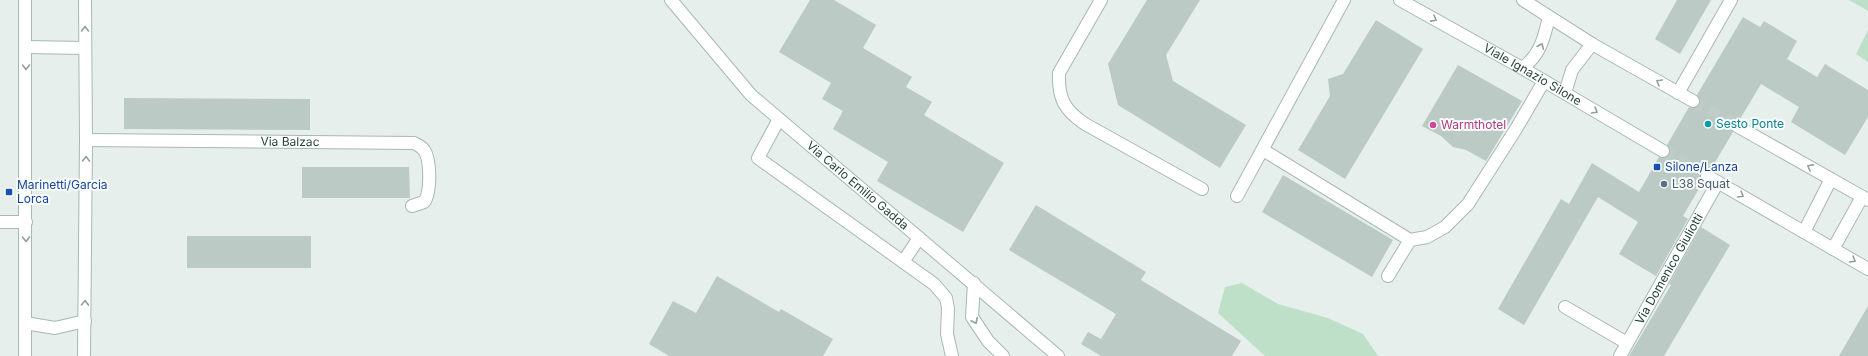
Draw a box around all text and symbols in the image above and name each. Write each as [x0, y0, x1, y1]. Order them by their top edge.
one-way arrow [1430, 14, 1437, 21]
one-way arrow [81, 26, 89, 32]
street label: Viale Ignazio Silone [1481, 40, 1584, 108]
one-way arrow [1536, 42, 1544, 50]
one-way arrow [22, 64, 30, 70]
one-way arrow [1656, 79, 1663, 86]
one-way arrow [1591, 107, 1598, 114]
place label: Sesto Ponte [1716, 116, 1784, 131]
place label: Warmthotel [1441, 117, 1506, 132]
marker: Sesto Ponte [1703, 119, 1713, 129]
marker: Warmthotel [1428, 120, 1438, 130]
street label: Via Balzac [260, 134, 320, 149]
street label: Via Carlo Emilio Gadda [804, 138, 912, 233]
one-way arrow [82, 156, 90, 162]
place label: Silone/Lanza [1665, 159, 1738, 174]
marker: Silone/Lanza [1652, 162, 1662, 172]
one-way arrow [1807, 164, 1814, 172]
place label: L38 Squat [1672, 176, 1730, 191]
place label: Marinetti/Garcia Lorca [17, 177, 108, 206]
marker: L38 Squat [1659, 179, 1669, 189]
marker: Marinetti/Garcia Lorca [4, 187, 14, 197]
one-way arrow [1737, 191, 1744, 198]
street label: Via Domenico Giuliotti [1632, 211, 1706, 327]
one-way arrow [22, 236, 30, 242]
one-way arrow [1849, 256, 1856, 263]
one-way arrow [81, 300, 89, 306]
one-way arrow [970, 317, 978, 324]

